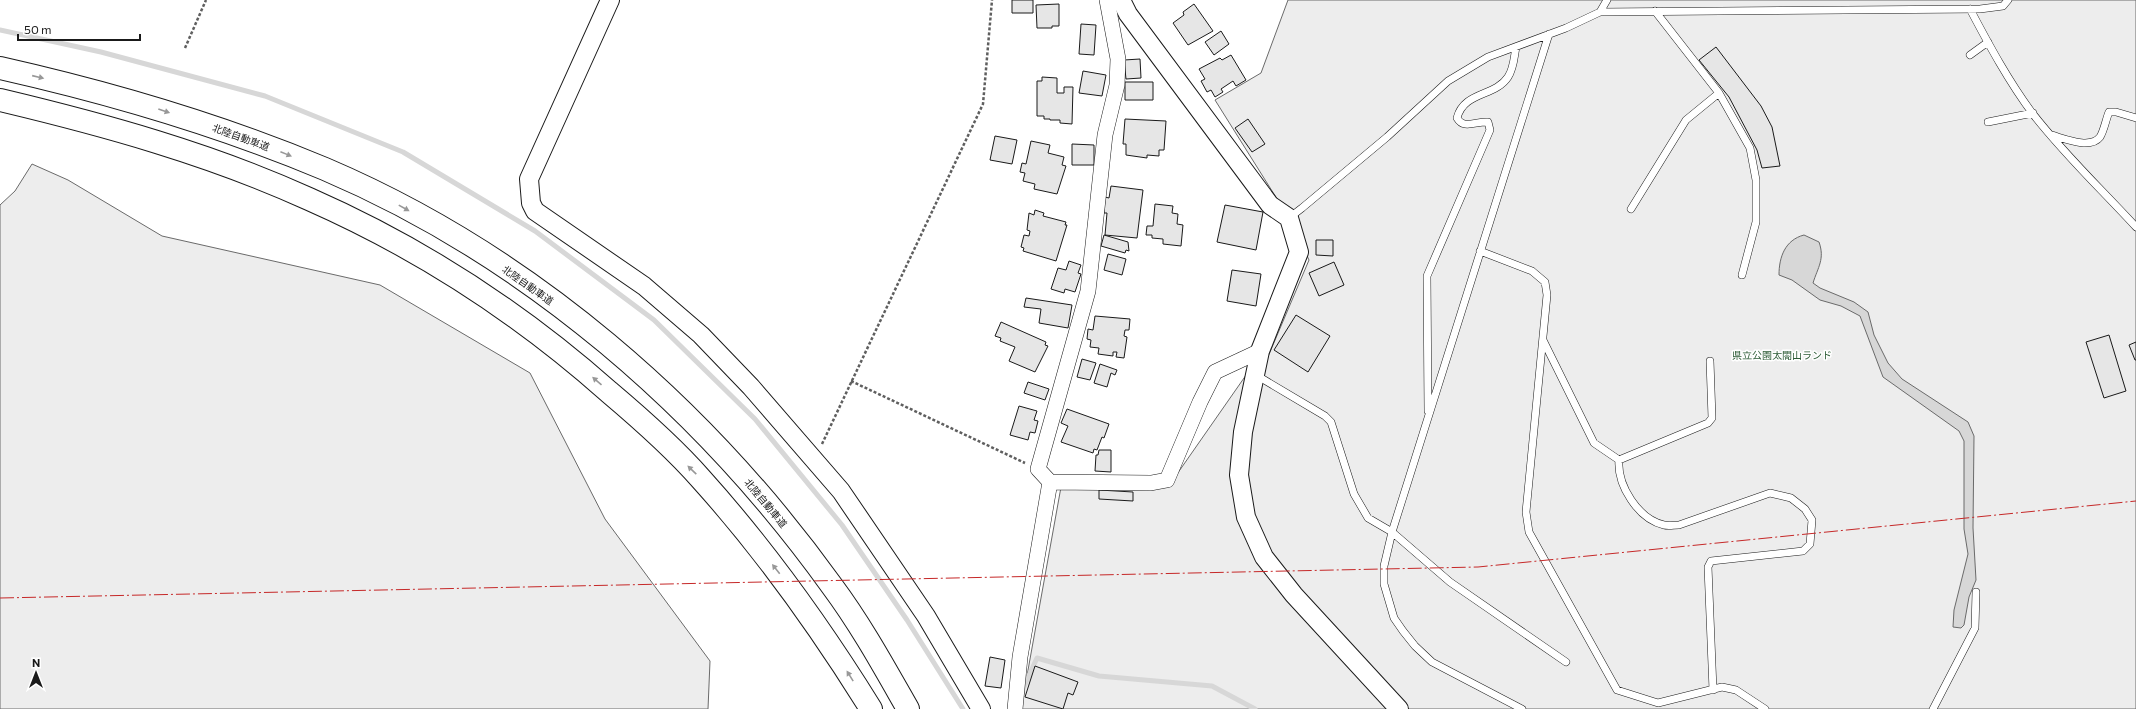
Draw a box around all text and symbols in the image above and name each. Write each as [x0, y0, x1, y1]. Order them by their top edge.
scale bar [18, 16, 140, 42]
text: 50 m [24, 22, 52, 36]
one-way arrow [32, 74, 44, 80]
one-way arrow [158, 108, 170, 114]
street label: 北陸自動車道 [211, 121, 271, 153]
one-way arrow [281, 151, 293, 157]
one-way arrow [398, 205, 410, 211]
street label: 北陸自動車道 [500, 263, 556, 307]
park label: 県立公園太閤山ランド [1732, 349, 1832, 361]
one-way arrow [592, 377, 603, 386]
one-way arrow [687, 465, 697, 475]
street label: 北陸自動車道 [742, 476, 790, 530]
one-way arrow [772, 563, 780, 574]
north arrow [16, 653, 56, 693]
text: N [32, 656, 40, 669]
one-way arrow [846, 671, 854, 681]

